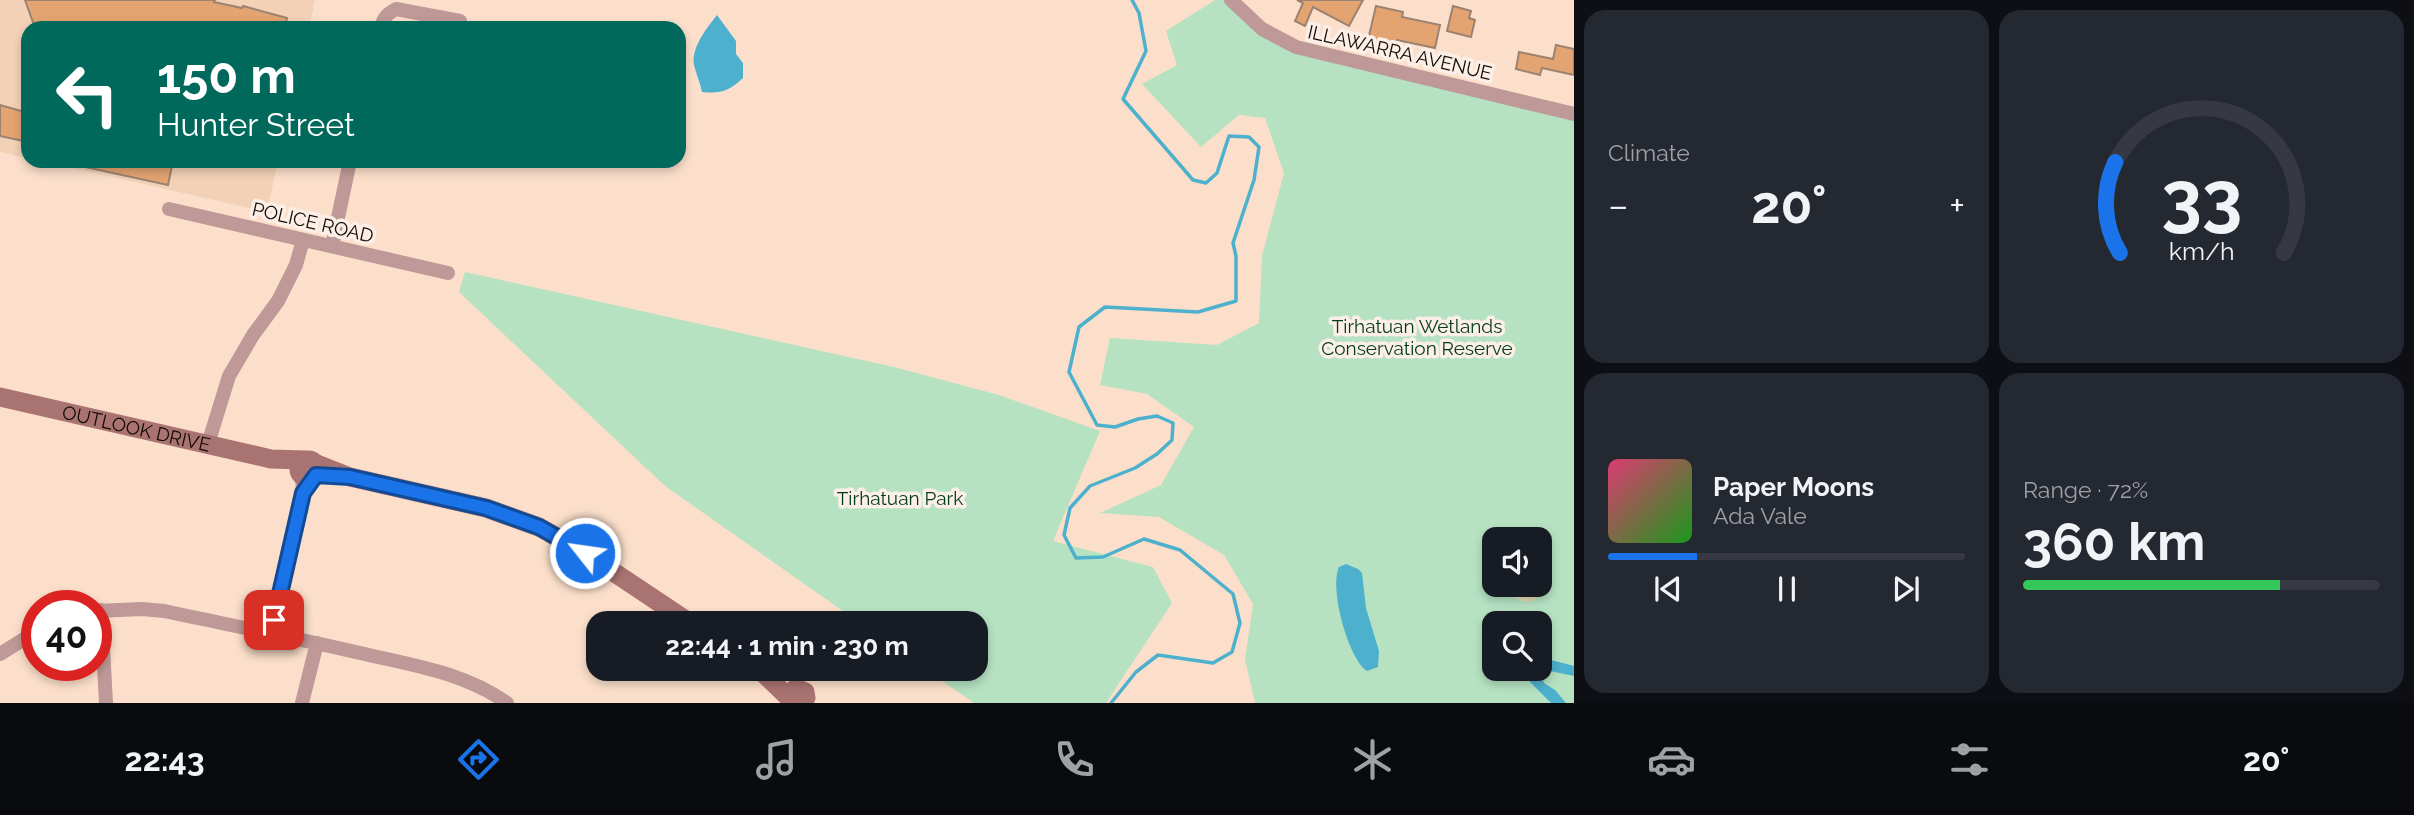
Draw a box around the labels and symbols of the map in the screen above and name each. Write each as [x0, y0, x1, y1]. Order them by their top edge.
street label: ILLAWARRA AVENUE [1306, 20, 1494, 84]
street label: POLICE ROAD [250, 197, 376, 247]
park label: Tirhatuan Wetlands Conservation Reserve [1321, 315, 1513, 359]
street label: OUTLOOK DRIVE [60, 401, 213, 456]
park label: Tirhatuan Park [837, 487, 963, 509]
position arrow [548, 516, 622, 590]
speed limit sign: 40 [21, 590, 112, 681]
pin [244, 590, 304, 650]

